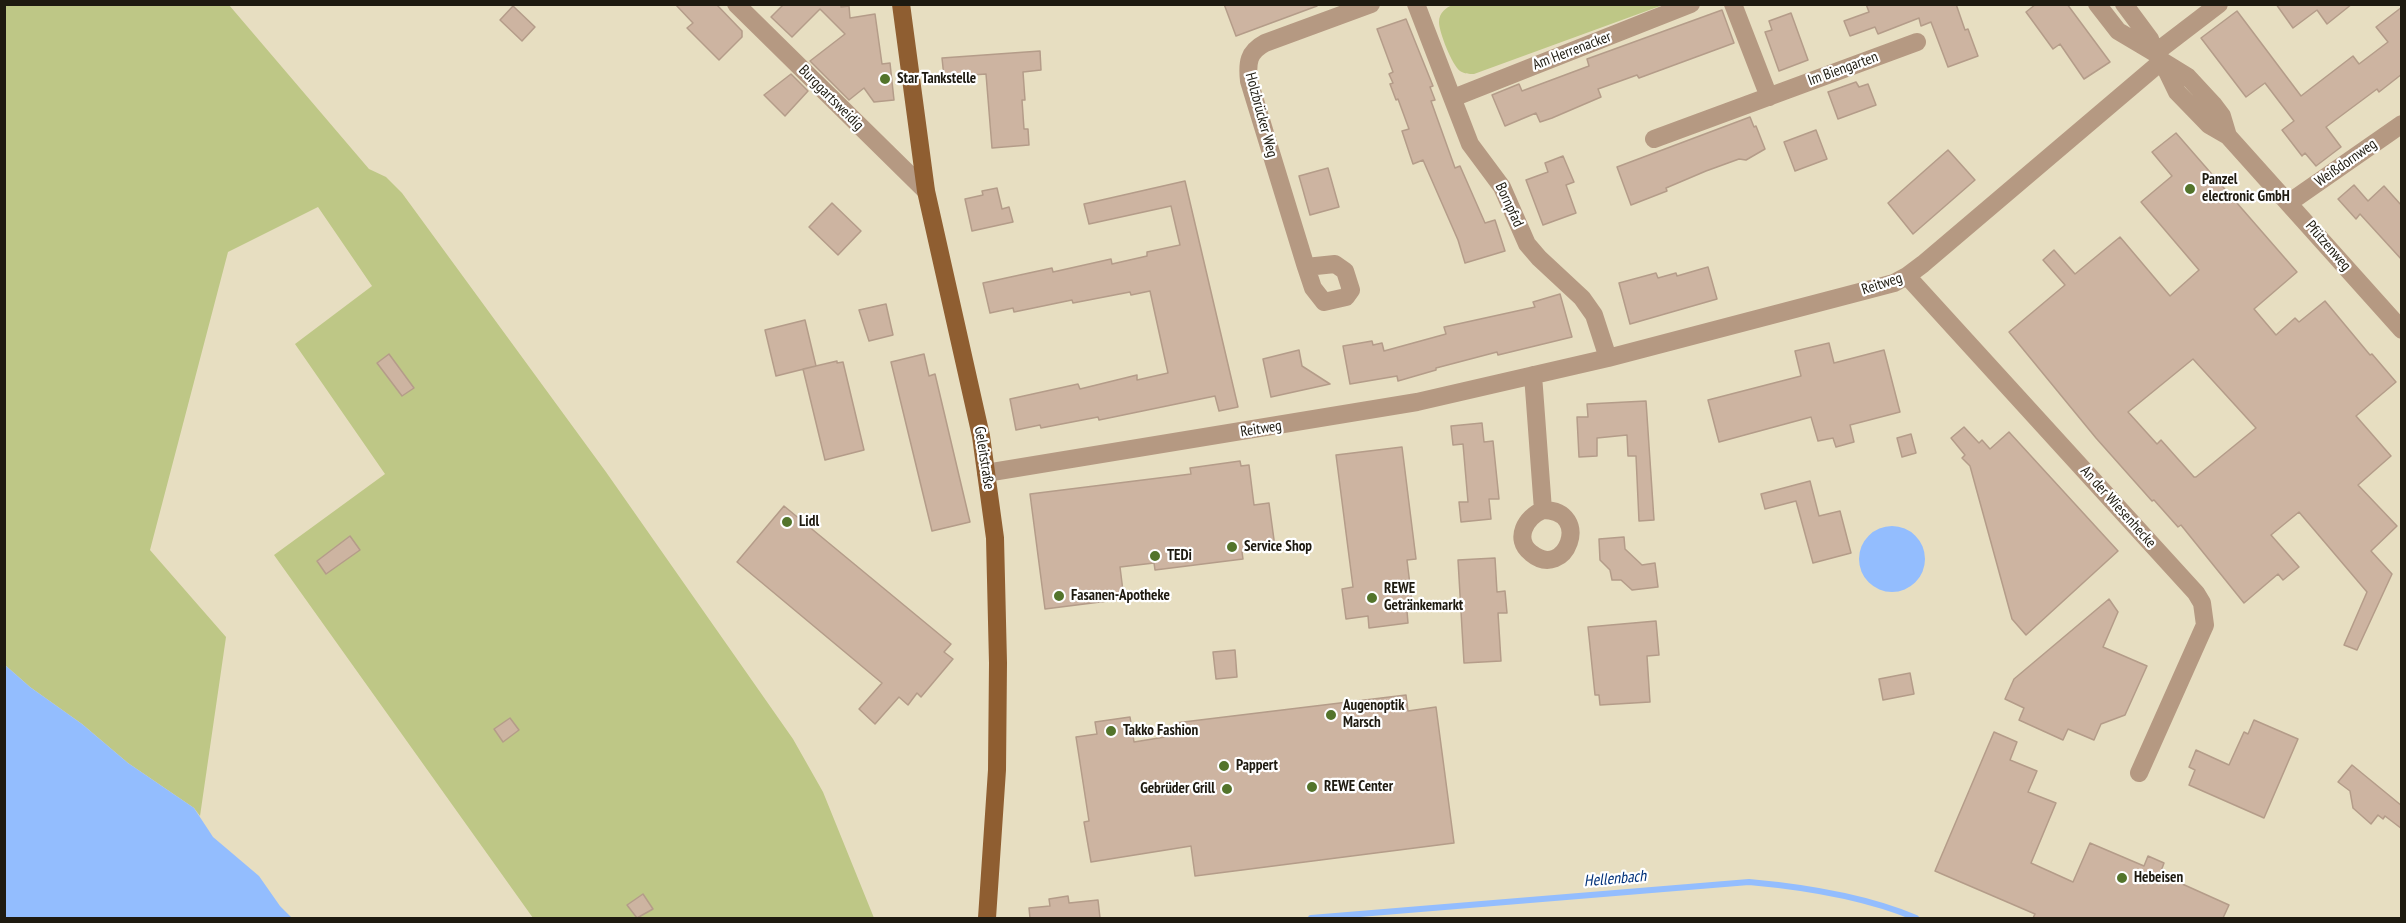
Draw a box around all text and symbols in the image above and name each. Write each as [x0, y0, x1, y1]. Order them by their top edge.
street label: Am Herrenacker [1530, 28, 1614, 74]
street label: Im Biengarten [1805, 48, 1881, 90]
street label: Burggartsweidig [795, 62, 867, 134]
place label: Star Tankstelle [897, 70, 976, 88]
street label: Holzbrücker Weg [1241, 71, 1281, 159]
marker: Star Tankstelle [878, 72, 892, 86]
street label: Weißdornweg [2312, 135, 2380, 191]
place label: Panzel electronic GmbH [2202, 171, 2290, 206]
street label: Bornpfad [1491, 180, 1527, 230]
marker: Panzel electronic GmbH [2183, 182, 2197, 196]
street label: Pfützenweg [2301, 217, 2355, 275]
street label: Reitweg [1860, 269, 1904, 299]
street label: Reitweg [1239, 417, 1283, 441]
street label: Geleitstraße [970, 425, 998, 491]
street label: An der Wiesenhecke [2076, 462, 2160, 552]
place label: Lidl [799, 513, 819, 531]
marker: Lidl [780, 515, 794, 529]
place label: Service Shop [1244, 538, 1312, 556]
marker: Service Shop [1225, 540, 1239, 554]
place label: TEDi [1167, 547, 1192, 565]
marker: TEDi [1148, 549, 1162, 563]
place label: REWE Getränkemarkt [1384, 580, 1463, 615]
place label: Fasanen-Apotheke [1071, 587, 1170, 605]
marker: Fasanen-Apotheke [1052, 589, 1066, 603]
marker: REWE Getränkemarkt [1365, 591, 1379, 605]
place label: Augenoptik Marsch [1343, 697, 1404, 732]
marker: Augenoptik Marsch [1324, 708, 1338, 722]
place label: Takko Fashion [1123, 722, 1198, 740]
marker: Takko Fashion [1104, 724, 1118, 738]
place label: Pappert [1236, 757, 1278, 775]
marker: Pappert [1217, 759, 1231, 773]
place label: REWE Center [1324, 778, 1393, 796]
place label: Gebrüder Grill [1140, 780, 1215, 798]
marker: REWE Center [1305, 780, 1319, 794]
marker: Gebrüder Grill [1220, 782, 1234, 796]
water label: Hellenbach [1583, 867, 1647, 891]
place label: Hebeisen [2134, 869, 2183, 887]
marker: Hebeisen [2115, 871, 2129, 885]

